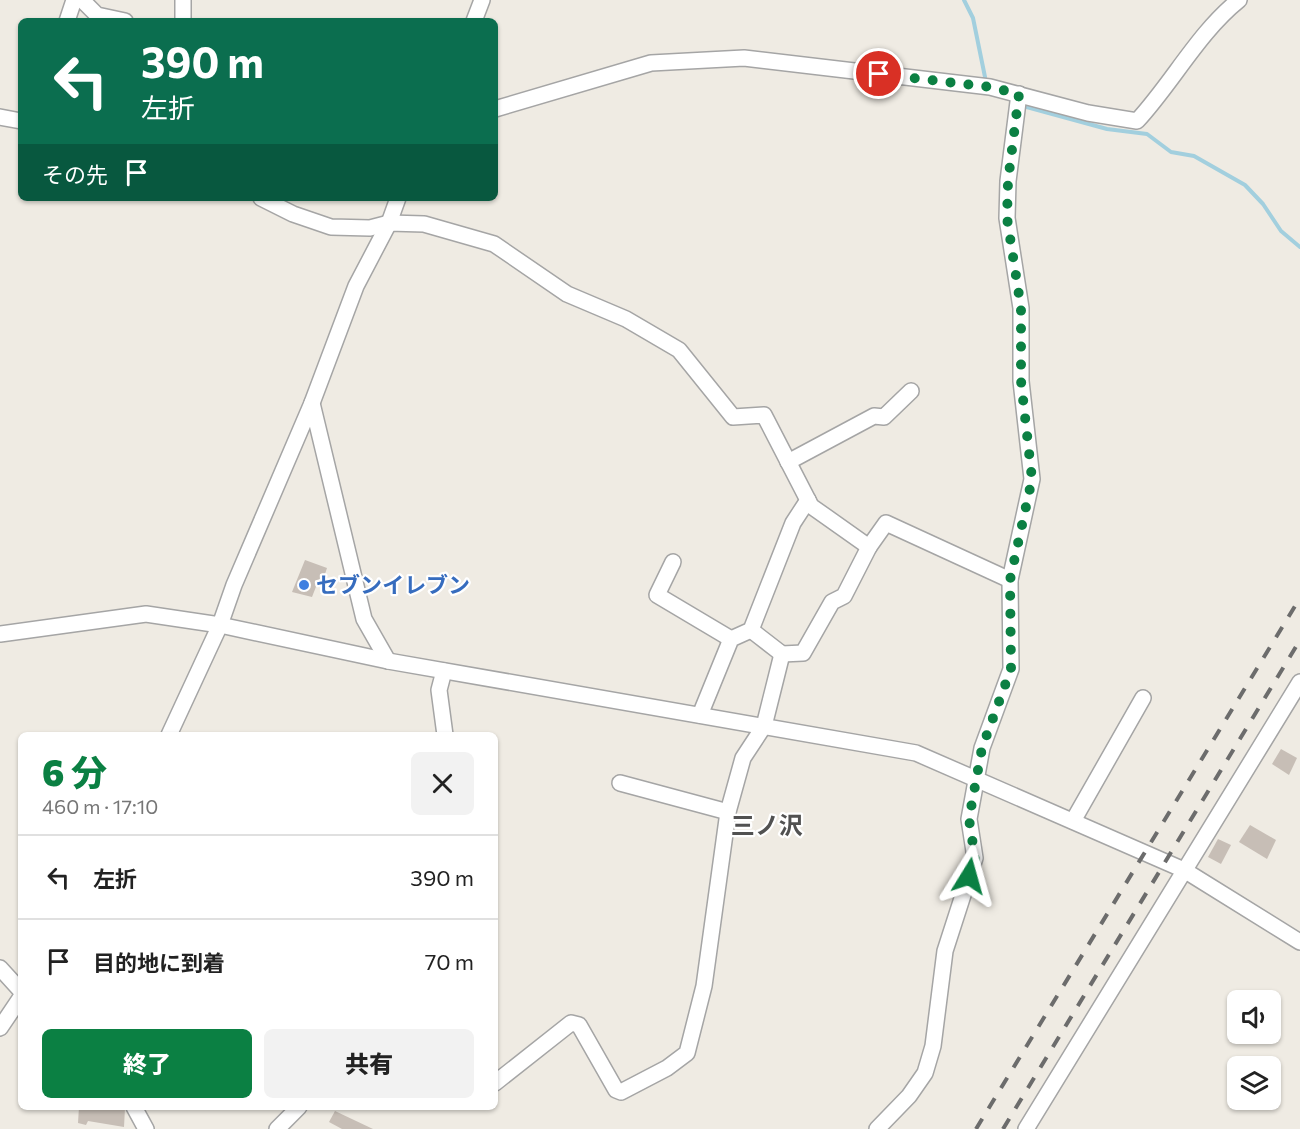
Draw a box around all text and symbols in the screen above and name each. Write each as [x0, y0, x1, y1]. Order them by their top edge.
text: 390 m [141, 35, 264, 87]
icon: left [42, 42, 120, 120]
pin [853, 48, 904, 99]
icon: arrive [862, 57, 895, 90]
text: 左折 [141, 91, 195, 124]
icon: arrive [120, 156, 153, 189]
text: その先 [42, 161, 108, 188]
place label: セブンイレブン [316, 571, 470, 598]
marker: セブンイレブン [297, 578, 311, 592]
text: 6 分 [42, 749, 107, 793]
button: close [411, 752, 474, 815]
text: 460 m · 17:10 [42, 794, 158, 818]
district label: 三ノ沢 [731, 810, 803, 839]
position arrow [937, 844, 1001, 908]
icon: left [42, 861, 75, 894]
text: 390 m [410, 864, 474, 891]
text: 左折 [93, 865, 137, 892]
icon: arrive [42, 945, 75, 978]
text: 70 m [425, 948, 474, 975]
text: 目的地に到着 [93, 949, 225, 976]
map controls [1227, 990, 1281, 1110]
button: sound [1227, 990, 1281, 1044]
button: 終了 [42, 1029, 252, 1098]
button: 共有 [264, 1029, 474, 1098]
button: layers [1227, 1056, 1281, 1110]

